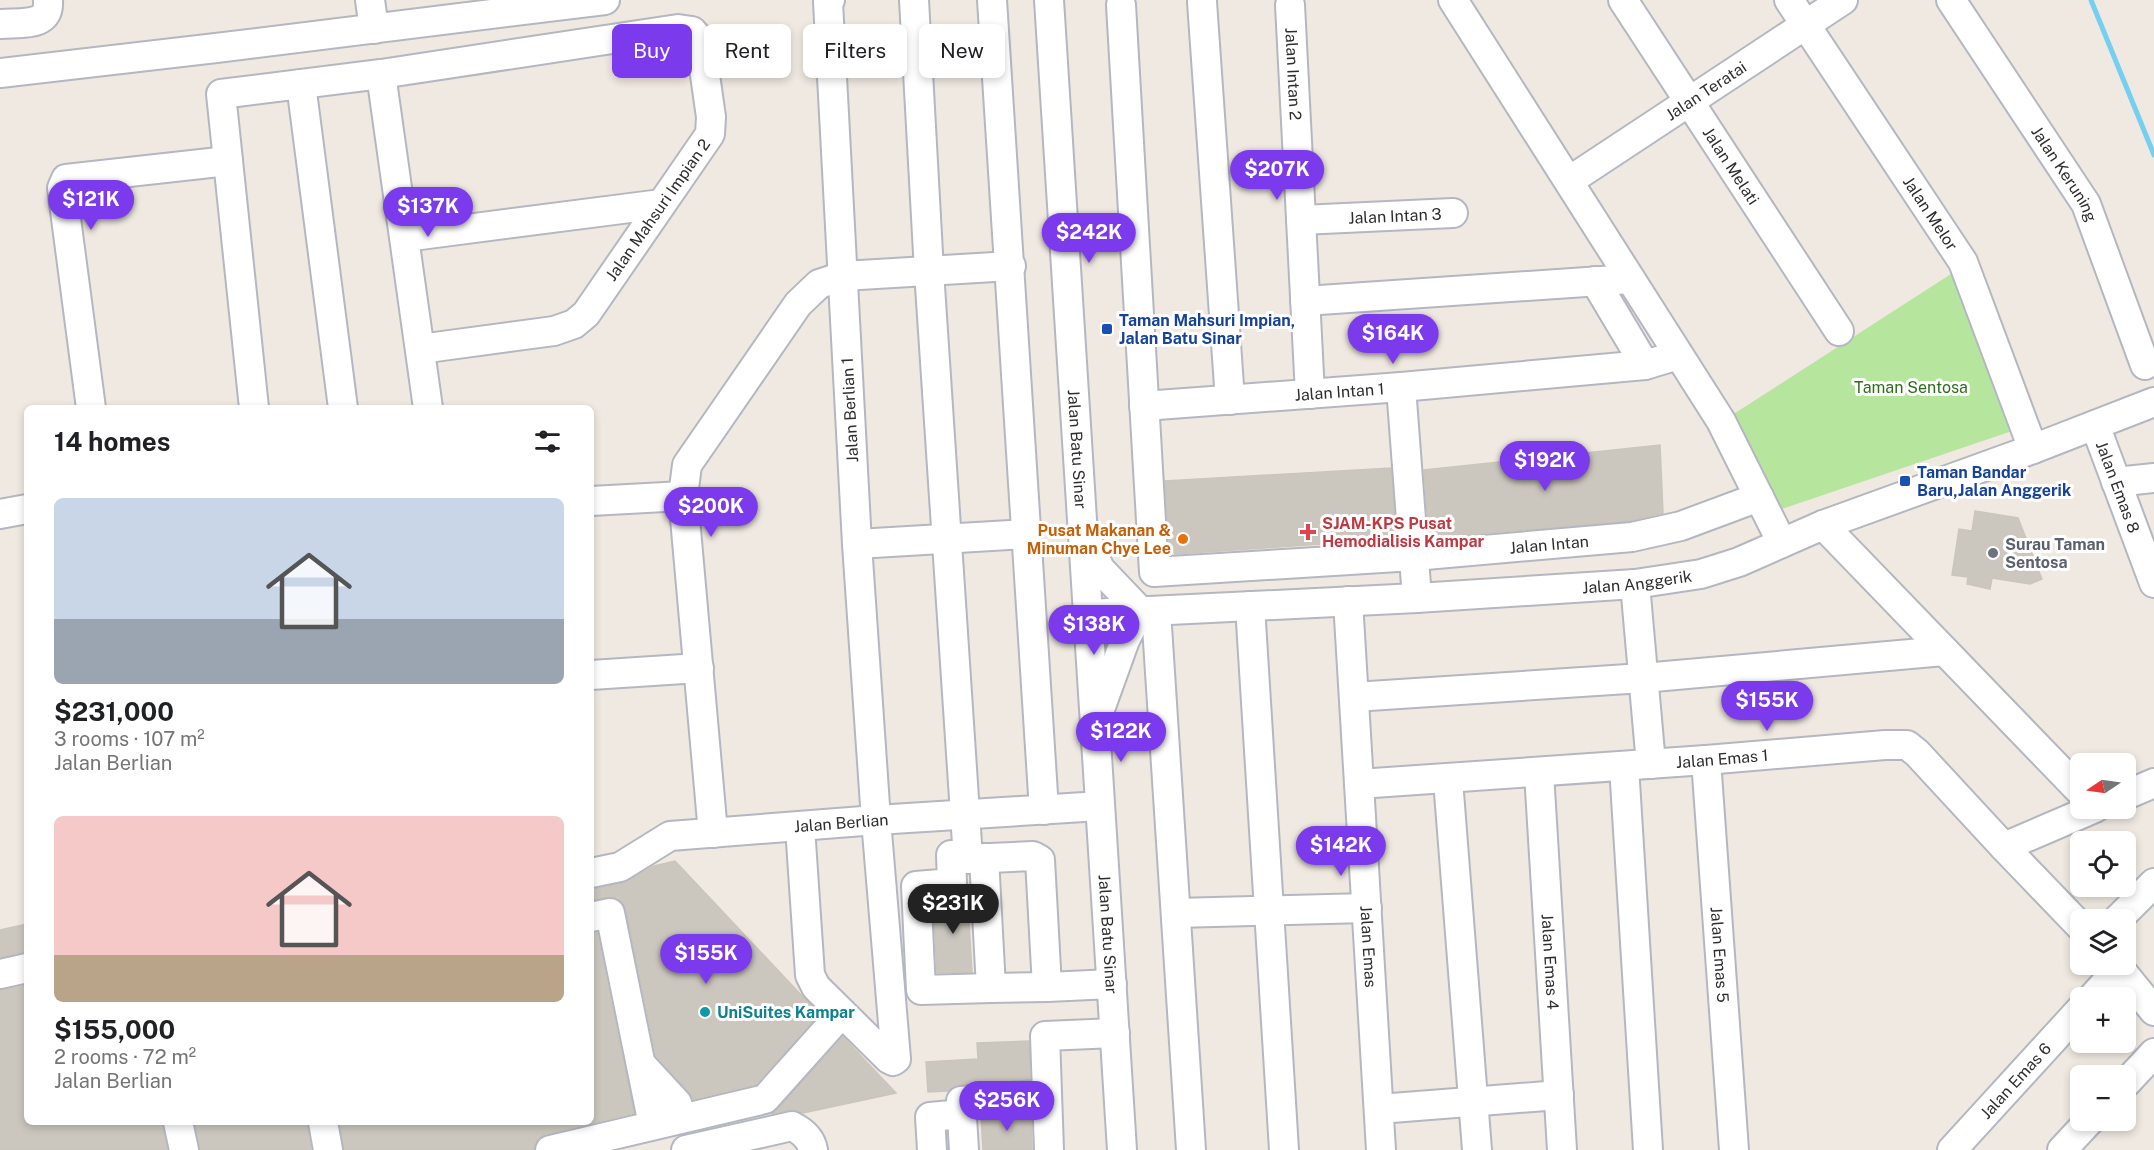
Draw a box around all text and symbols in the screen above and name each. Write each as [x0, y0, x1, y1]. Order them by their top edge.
chip: Buy [612, 24, 692, 78]
chip: Rent [704, 24, 791, 78]
chip: Filters [803, 24, 907, 78]
chip: New [919, 24, 1005, 78]
street label: Jalan Intan 2 [1282, 27, 1305, 121]
street label: Jalan Teratai [1662, 57, 1750, 124]
street label: Jalan Keruning [2028, 123, 2101, 224]
street label: Jalan Melati [1699, 124, 1763, 208]
street label: Jalan Mahsuri Impian 2 [602, 135, 714, 285]
pin: $207K [1235, 150, 1319, 201]
text: $207K [1244, 157, 1310, 181]
street label: Jalan Melor [1899, 173, 1962, 254]
pin: $121K [49, 180, 133, 231]
text: $121K [62, 187, 120, 211]
pin: $137K [386, 187, 470, 238]
text: $137K [397, 194, 459, 218]
street label: Jalan Intan 3 [1348, 204, 1442, 227]
pin: $242K [1047, 213, 1131, 264]
text: $242K [1056, 220, 1122, 244]
place label: Taman Mahsuri Impian, Jalan Batu Sinar [1119, 311, 1295, 348]
pin: $164K [1351, 314, 1435, 365]
text: $164K [1362, 321, 1424, 345]
marker: Taman Mahsuri Impian, Jalan Batu Sinar [1100, 322, 1114, 336]
street label: Jalan Berlian 1 [838, 357, 862, 463]
park label: Taman Sentosa [1854, 378, 1968, 397]
street label: Jalan Intan 1 [1294, 379, 1385, 404]
street label: Jalan Batu Sinar [1064, 389, 1091, 509]
icon: filters [531, 425, 564, 458]
text: 14 homes [54, 426, 170, 457]
street label: Jalan Emas 8 [2092, 438, 2144, 535]
pin: $192K [1503, 441, 1587, 492]
text: $192K [1514, 448, 1576, 472]
place label: Taman Bandar Baru,Jalan Anggerik [1917, 463, 2071, 500]
marker: Taman Bandar Baru,Jalan Anggerik [1898, 474, 1912, 488]
pin: $200K [669, 487, 753, 538]
text: $200K [678, 494, 744, 518]
place label: SJAM-KPS Pusat Hemodialisis Kampar [1322, 514, 1484, 551]
place label: Pusat Makanan & Minuman Chye Lee [1027, 521, 1171, 558]
marker: SJAM-KPS Pusat Hemodialisis Kampar [1299, 523, 1317, 541]
street label: Jalan Intan [1509, 531, 1589, 557]
marker: Pusat Makanan & Minuman Chye Lee [1176, 532, 1190, 546]
place label: Surau Taman Sentosa [2005, 535, 2105, 572]
icon: home [255, 537, 363, 645]
marker: Surau Taman Sentosa [1986, 546, 2000, 560]
street label: Jalan Anggerik [1582, 566, 1693, 597]
pin: $138K [1052, 605, 1136, 656]
text: $138K [1062, 612, 1126, 636]
pin: $155K [1725, 681, 1809, 732]
text: $155K [1735, 688, 1799, 712]
text: $231,000 [54, 696, 174, 727]
pin: $122K [1079, 712, 1163, 763]
text: $122K [1090, 719, 1152, 743]
text: 3 rooms · 107 m² [54, 727, 205, 751]
street label: Jalan Emas 1 [1675, 745, 1769, 772]
text: Jalan Berlian [54, 751, 172, 775]
north arrow [2070, 753, 2136, 819]
map controls [2070, 753, 2136, 1131]
street label: Jalan Berlian [793, 810, 889, 836]
pin: $142K [1299, 826, 1383, 877]
button: locate [2070, 831, 2136, 897]
text: $142K [1310, 833, 1372, 857]
icon: home [255, 855, 363, 963]
street label: Jalan Batu Sinar [1095, 874, 1122, 994]
pin: $231K [911, 884, 995, 935]
text: $231K [922, 891, 984, 915]
street label: Jalan Emas [1357, 905, 1381, 988]
street label: Jalan Emas 5 [1707, 906, 1733, 1003]
button: layers [2070, 909, 2136, 975]
street label: Jalan Emas 4 [1538, 913, 1563, 1010]
pin: $155K [664, 934, 748, 985]
text: $155K [674, 941, 738, 965]
button: + [2070, 987, 2136, 1053]
place label: UniSuites Kampar [717, 1003, 855, 1022]
marker: UniSuites Kampar [698, 1005, 712, 1019]
text: $155,000 [54, 1014, 175, 1045]
street label: Jalan Emas 6 [1976, 1039, 2055, 1122]
text: 2 rooms · 72 m² [54, 1045, 196, 1069]
button: − [2070, 1065, 2136, 1131]
text: Jalan Berlian [54, 1069, 172, 1093]
pin: $256K [965, 1081, 1049, 1132]
text: $256K [973, 1088, 1041, 1112]

